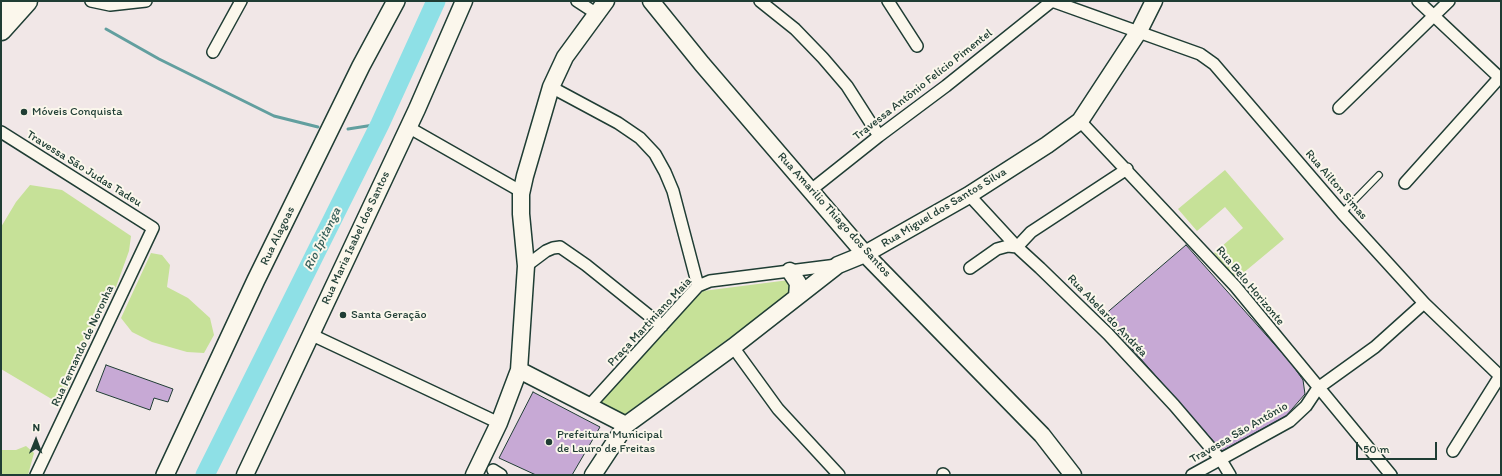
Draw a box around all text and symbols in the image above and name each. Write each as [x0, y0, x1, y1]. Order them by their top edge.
street label: Travessa Antônio Felício Pimentel [851, 26, 995, 144]
place label: Móveis Conquista [32, 105, 123, 119]
marker: Móveis Conquista [19, 107, 29, 117]
street label: Travessa São Judas Tadeu [24, 128, 144, 210]
street label: Rua Ailton Simas [1302, 147, 1370, 223]
street label: Rua Amarilio Thiago dos Santos [774, 150, 894, 280]
street label: Rua Miguel dos Santos Silva [879, 165, 1009, 251]
street label: Rua Maria Isabel dos Santos [319, 169, 393, 307]
street label: Rua Alagoas [258, 204, 298, 268]
water label: Rio Ipitanga [301, 205, 345, 273]
street label: Rua Belo Horizonte [1213, 243, 1287, 329]
street label: Rua Abelardo Andréa [1064, 272, 1150, 360]
street label: Praça Martiniano Maia [605, 274, 695, 370]
street label: Rua Fernando de Noronha [49, 283, 117, 409]
place label: Santa Geração [351, 308, 427, 322]
marker: Santa Geração [338, 310, 348, 320]
street label: Travessa São Antônio [1187, 399, 1291, 467]
north arrow [16, 420, 56, 460]
text: N [32, 421, 40, 434]
place label: Prefeitura Municipal de Lauro de Freitas [557, 428, 663, 456]
scale bar [1358, 434, 1439, 460]
marker: Prefeitura Municipal de Lauro de Freitas [544, 437, 554, 447]
text: 50 m [1363, 442, 1389, 456]

